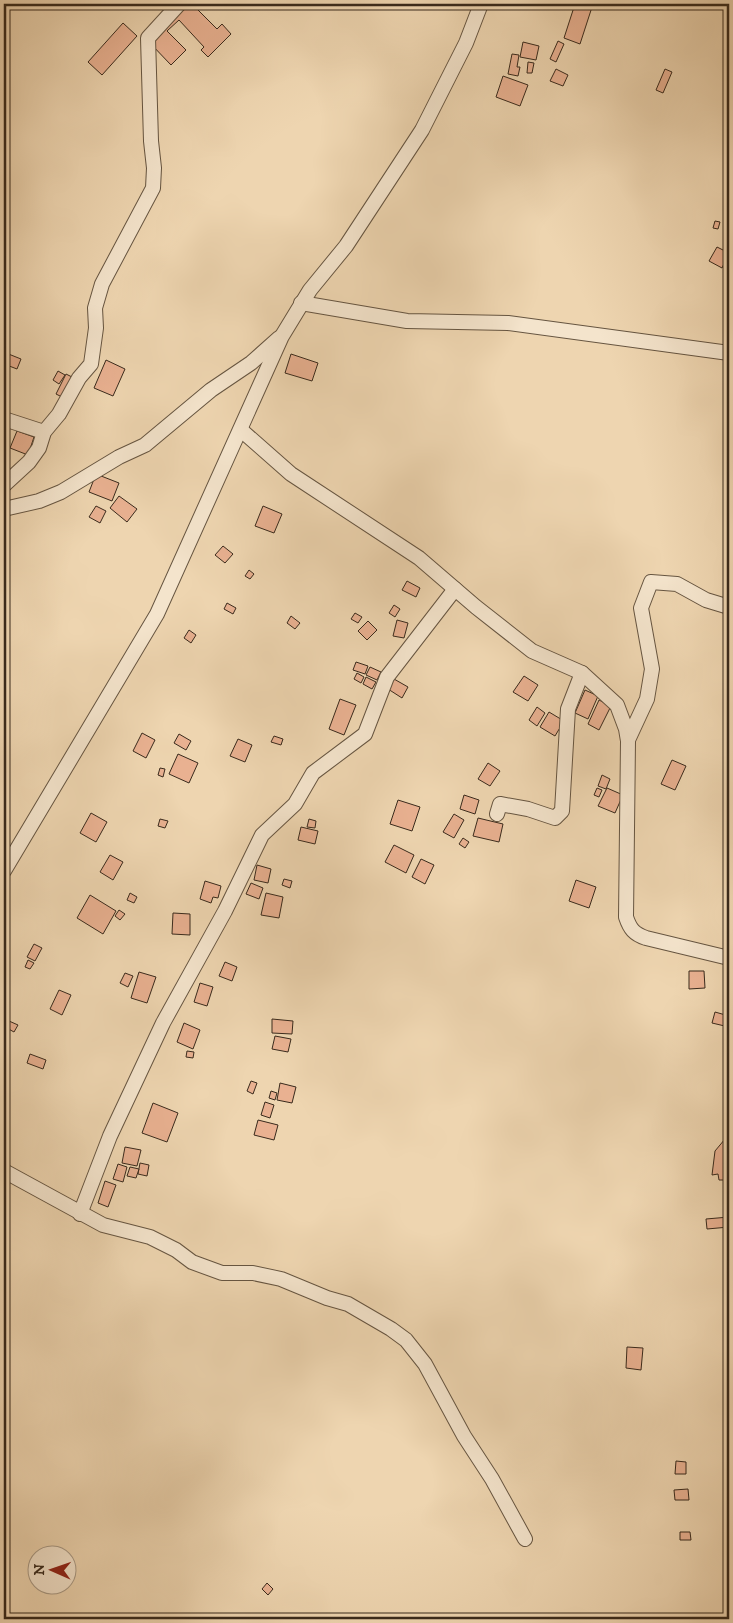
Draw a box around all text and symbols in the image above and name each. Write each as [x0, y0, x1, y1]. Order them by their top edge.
north arrow [28, 1546, 78, 1596]
text: N [31, 1563, 49, 1576]

